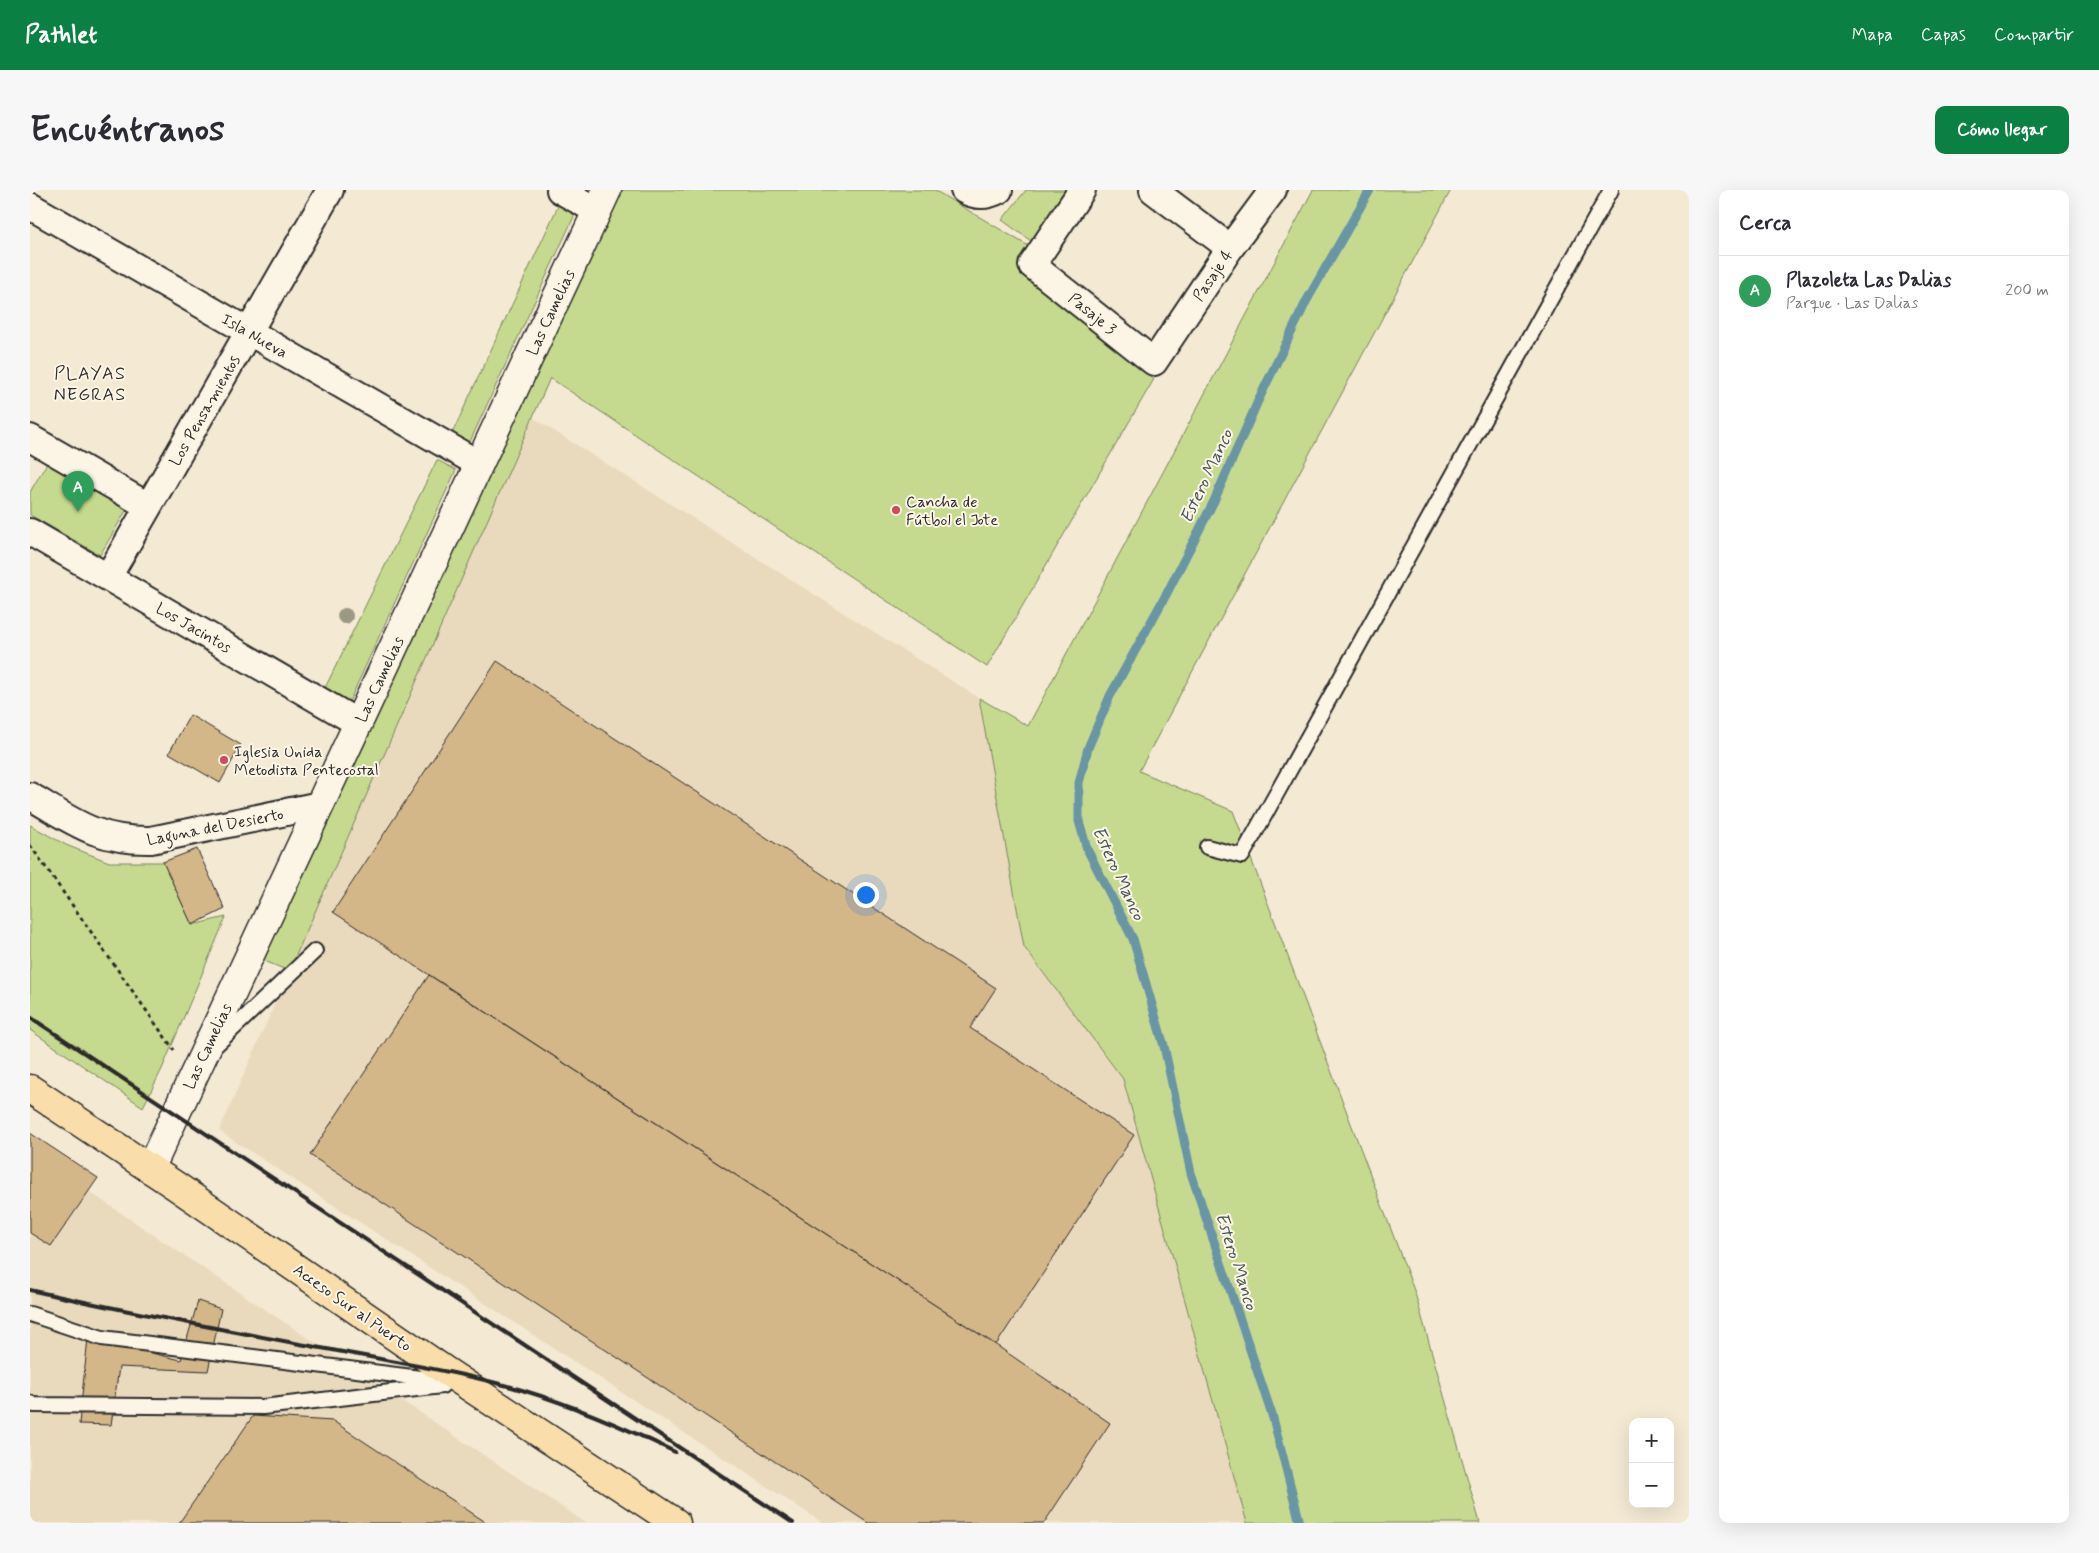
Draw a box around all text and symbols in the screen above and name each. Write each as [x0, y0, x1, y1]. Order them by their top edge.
text: Pathlet [25, 20, 97, 51]
text: Mapa [1852, 23, 1893, 47]
text: Capas [1921, 23, 1966, 47]
text: Compartir [1994, 23, 2074, 47]
button: Cómo llegar [1935, 106, 2069, 154]
text: Encuéntranos [30, 107, 225, 153]
text: Cerca [1739, 209, 1792, 237]
street label: Pasaje 4 [1188, 246, 1238, 306]
street label: Las Camelias [522, 266, 580, 359]
text: Plazoleta Las Dalias [1786, 268, 1951, 293]
text: A [1750, 280, 1760, 301]
text: 200 m [2005, 280, 2049, 301]
street label: Pasaje 3 [1064, 288, 1120, 340]
text: Parque · Las Dalias [1786, 293, 1918, 314]
street label: Isla Nueva [217, 309, 291, 364]
street label: Los Pensamientos [165, 352, 246, 470]
district label: PLAYAS NEGRAS [54, 362, 126, 407]
water label: Estero Manco [1175, 425, 1239, 527]
pin: A [62, 471, 94, 512]
place label: Cancha de Fútbol el Jote [906, 492, 998, 531]
marker: Cancha de Fútbol el Jote [890, 504, 902, 516]
street label: Los Jacintos [152, 598, 235, 658]
street label: Las Camelias [351, 633, 409, 726]
place label: Iglesia Unida Metodista Pentecostal [234, 742, 379, 781]
marker: Iglesia Unida Metodista Pentecostal [218, 754, 230, 766]
street label: Laguna del Desierto [145, 804, 286, 852]
water label: Estero Manco [1086, 823, 1151, 925]
your location [853, 882, 879, 908]
street label: Las Camelias [179, 1000, 237, 1093]
water label: Estero Manco [1209, 1210, 1263, 1314]
street label: Acceso Sur al Puerto [289, 1260, 416, 1357]
map controls [1629, 1418, 1674, 1508]
button: + [1629, 1418, 1674, 1463]
button: − [1629, 1463, 1674, 1508]

